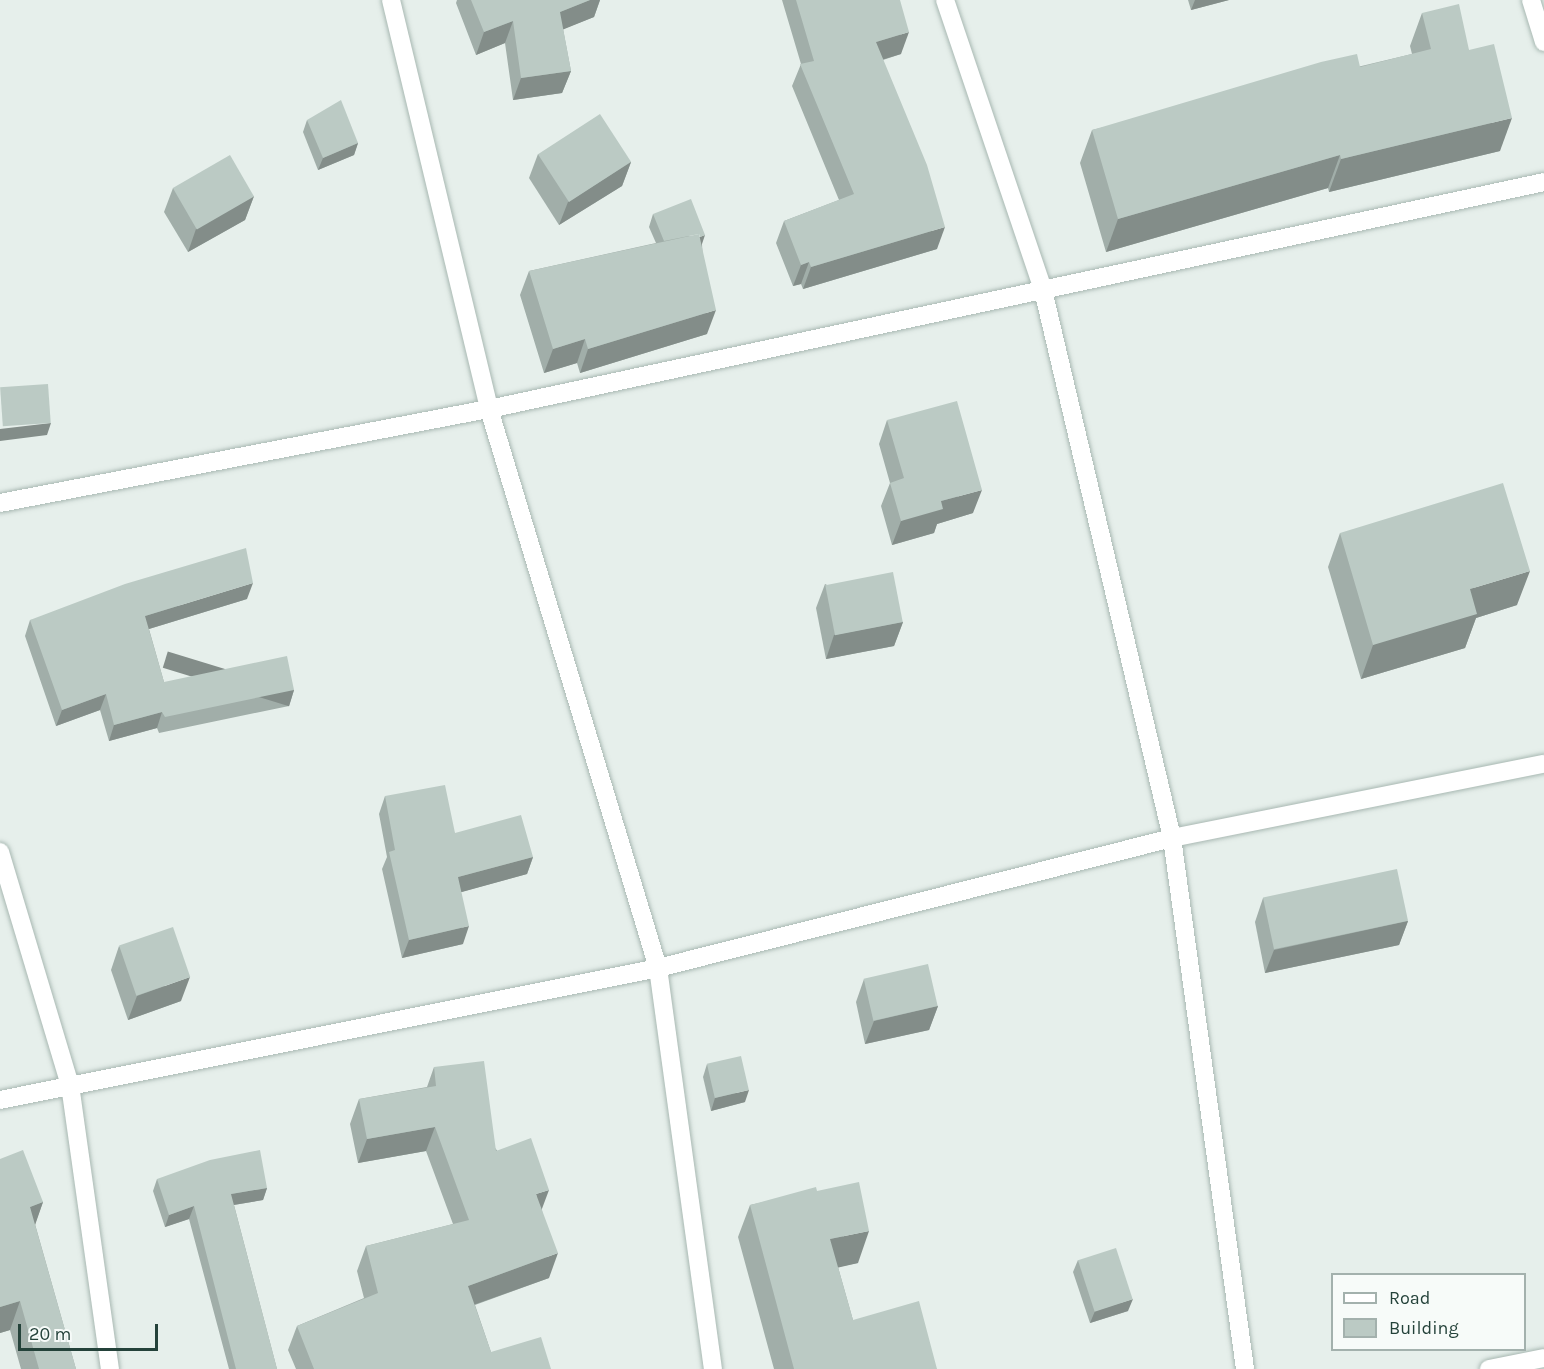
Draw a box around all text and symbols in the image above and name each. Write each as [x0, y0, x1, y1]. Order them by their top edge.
legend [1331, 1273, 1526, 1351]
text: Road [1389, 1287, 1430, 1309]
scale bar [21, 1312, 160, 1350]
text: Building [1389, 1317, 1459, 1339]
text: 20 m [29, 1323, 71, 1345]

